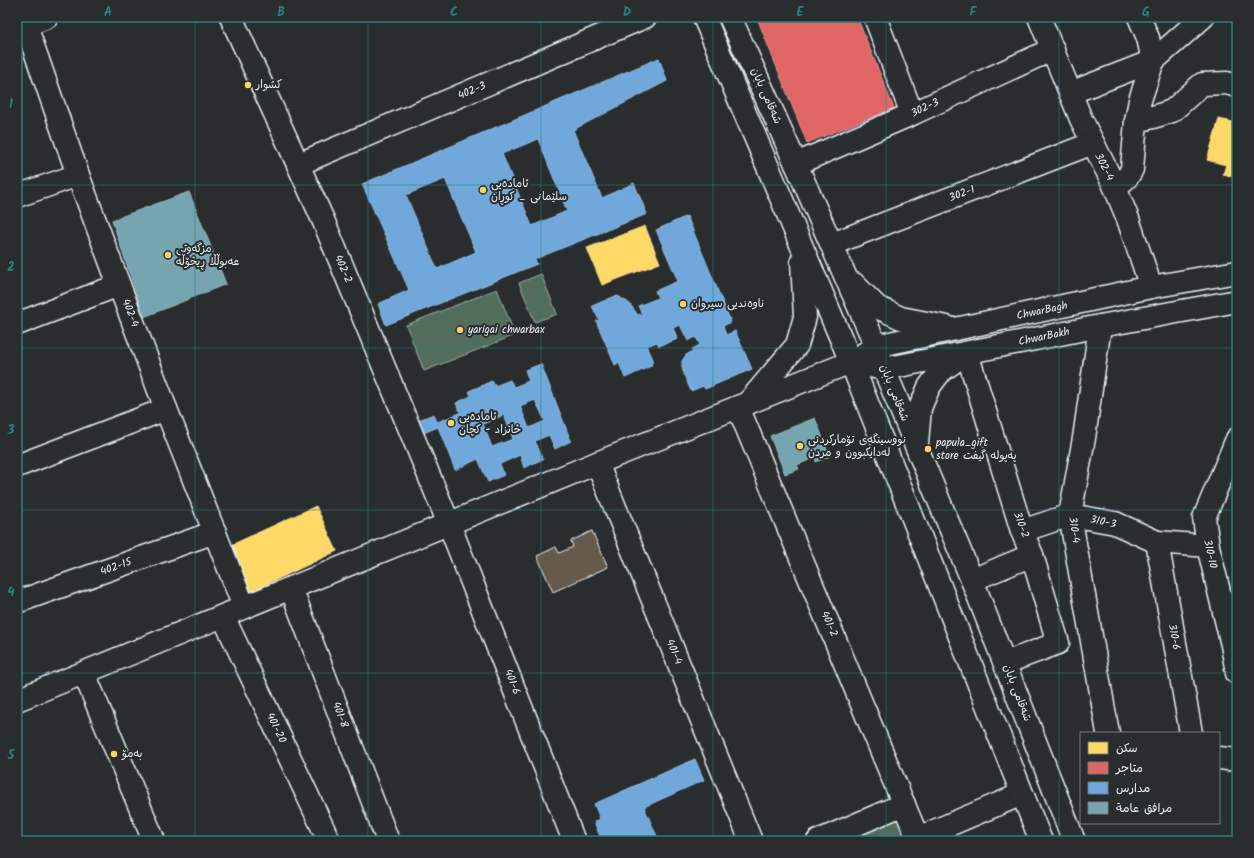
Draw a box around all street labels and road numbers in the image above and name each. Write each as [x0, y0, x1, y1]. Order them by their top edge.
street label: شەقامی بابان [746, 65, 786, 127]
street label: 402-3 [455, 77, 489, 105]
street label: 302-3 [908, 94, 942, 122]
street label: 302-4 [1089, 150, 1119, 184]
street label: 302-1 [946, 181, 978, 207]
street label: 402-2 [329, 252, 357, 286]
street label: 402-4 [116, 296, 144, 330]
street label: ChwarBagh [1015, 297, 1069, 325]
street label: ChwarBakh [1017, 323, 1071, 351]
street label: شەقامی بابان [874, 362, 914, 424]
street label: 310-2 [1008, 509, 1034, 541]
street label: 310-3 [1088, 510, 1118, 534]
street label: 310-4 [1063, 516, 1085, 544]
street label: 310-10 [1198, 538, 1222, 571]
street label: 402-15 [98, 553, 135, 581]
street label: 401-2 [816, 608, 842, 640]
street label: 310-6 [1163, 622, 1185, 652]
street label: 401-4 [661, 637, 687, 667]
street label: شەقامی بابان [998, 662, 1036, 724]
street label: 401-6 [499, 667, 525, 697]
street label: 401-8 [327, 699, 353, 731]
street label: 401-20 [261, 710, 291, 747]

